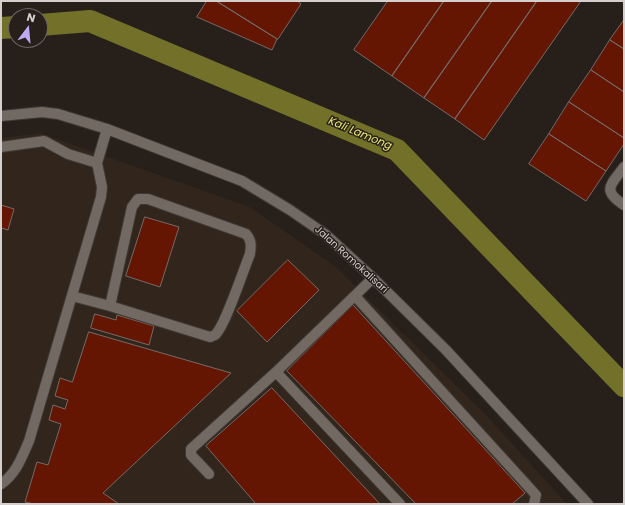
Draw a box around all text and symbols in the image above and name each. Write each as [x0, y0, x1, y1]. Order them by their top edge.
north arrow [8, 8, 48, 48]
text: N [25, 9, 37, 26]
water label: Kali Lamong [326, 115, 394, 153]
street label: Jalan Romokalisari [312, 224, 390, 296]

